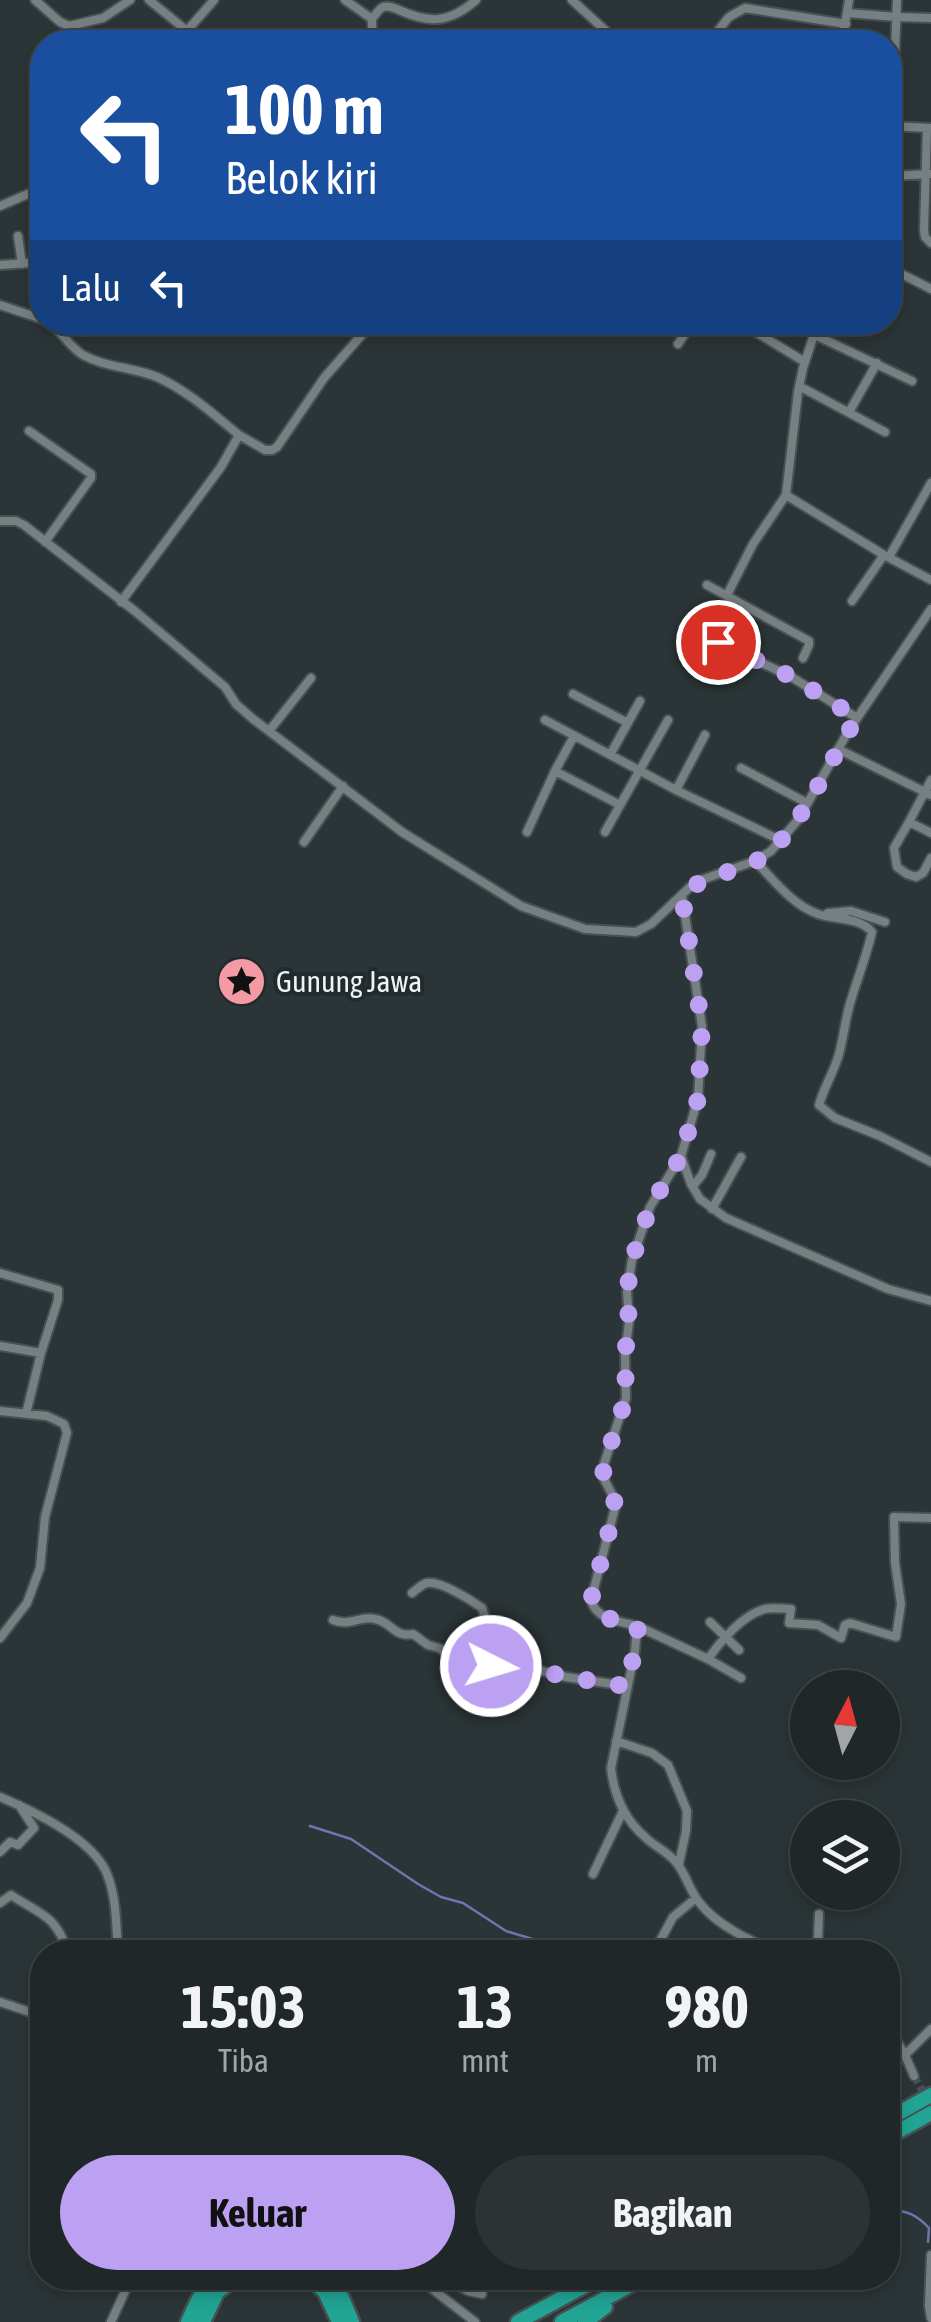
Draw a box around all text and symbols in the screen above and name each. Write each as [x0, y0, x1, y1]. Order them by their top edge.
text: 100 m [225, 69, 384, 149]
icon: left [60, 70, 190, 200]
text: Belok kiri [225, 152, 378, 204]
icon: left [141, 260, 196, 315]
text: Lalu [60, 266, 121, 309]
pin [676, 600, 761, 685]
icon: arrive [691, 615, 746, 670]
place icon: Gunung Jawa [215, 956, 267, 1008]
place label: Gunung Jawa [276, 964, 422, 998]
position arrow [439, 1614, 543, 1718]
north arrow [790, 1670, 900, 1780]
map controls [790, 1670, 900, 1910]
button: layers [790, 1800, 900, 1910]
text: 15:03 [181, 1972, 306, 2041]
text: 13 [457, 1972, 513, 2041]
text: 980 [664, 1972, 749, 2041]
text: Tiba [218, 2042, 269, 2079]
text: mnt [461, 2042, 509, 2079]
text: m [695, 2042, 718, 2079]
button: Keluar [60, 2155, 455, 2270]
button: Bagikan [475, 2155, 870, 2270]

